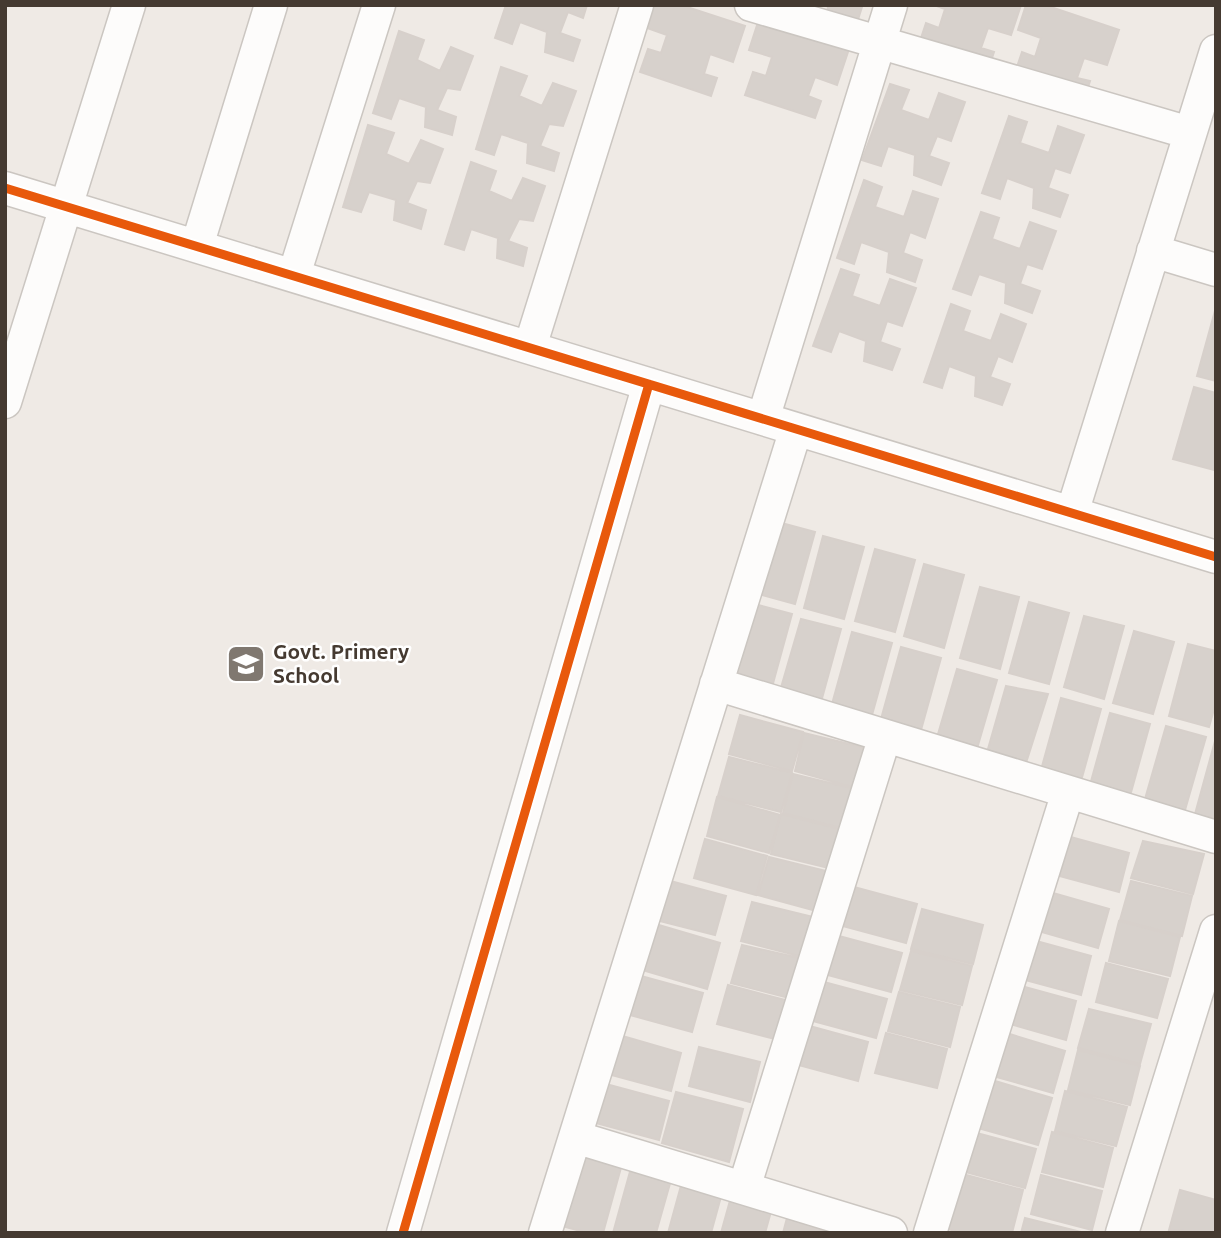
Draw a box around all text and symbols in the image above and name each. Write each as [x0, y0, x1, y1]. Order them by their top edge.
place label: Govt. Primery School [273, 639, 409, 687]
school or university icon: Govt. Primery School [225, 643, 267, 685]

